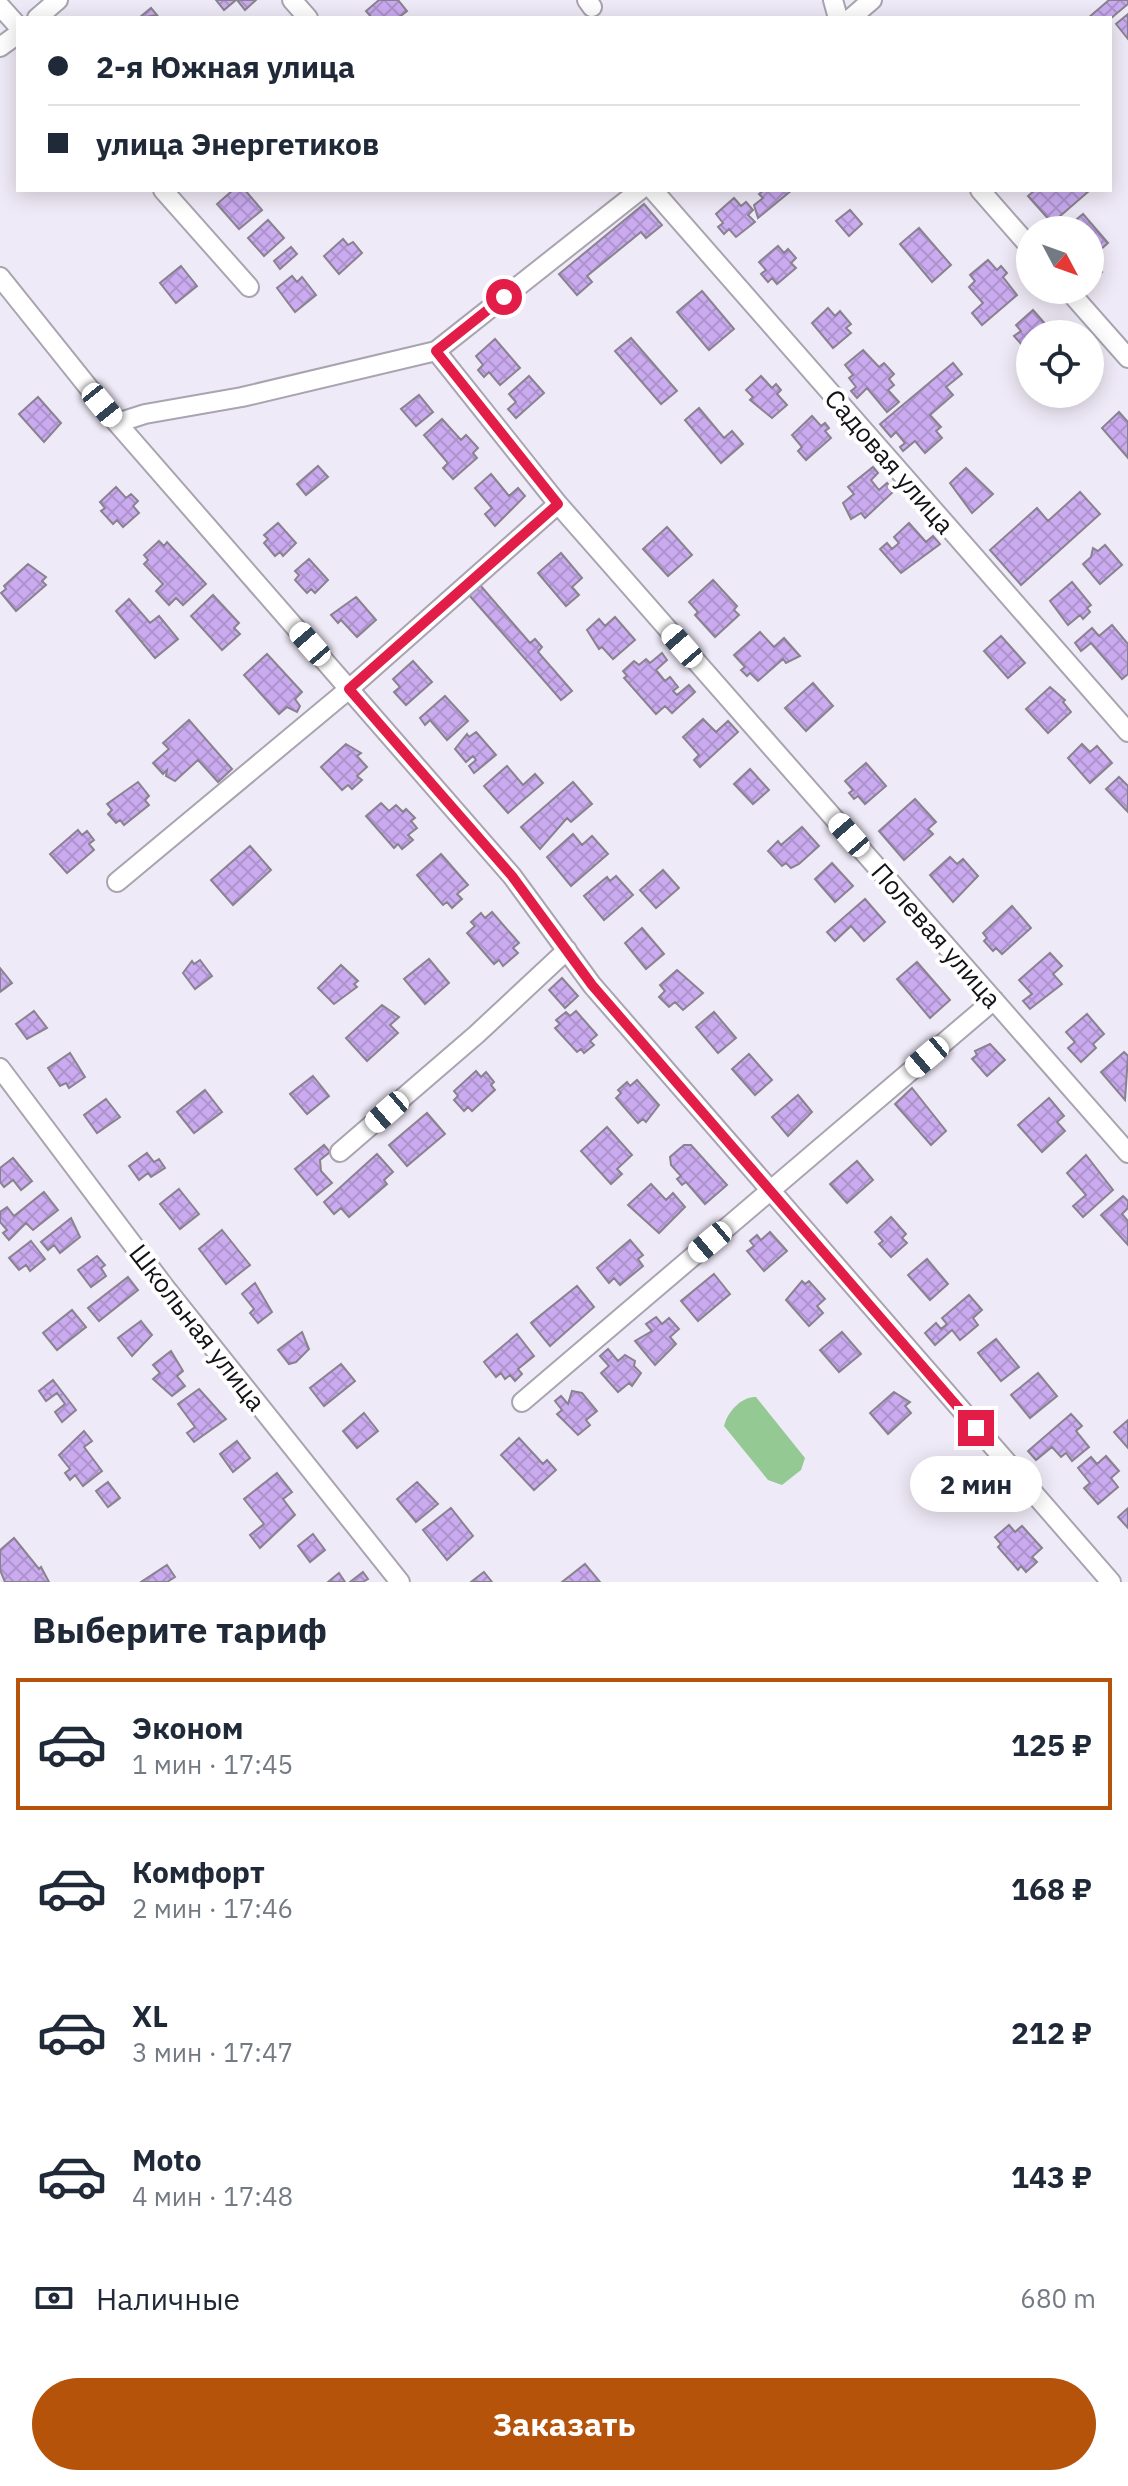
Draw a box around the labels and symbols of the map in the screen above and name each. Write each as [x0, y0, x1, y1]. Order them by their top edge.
north arrow [1016, 216, 1104, 304]
route start [486, 279, 522, 315]
car [78, 379, 126, 431]
street label: Садовая улица [818, 382, 962, 541]
car [285, 618, 335, 670]
car [657, 620, 707, 672]
car [824, 809, 874, 861]
street label: Полевая улица [865, 855, 1010, 1015]
car [901, 1032, 953, 1082]
car [361, 1087, 413, 1137]
car [684, 1217, 736, 1267]
street label: Школьная улица [122, 1237, 274, 1417]
route end [958, 1410, 994, 1446]
callout: 2 мин [910, 1456, 1042, 1512]

